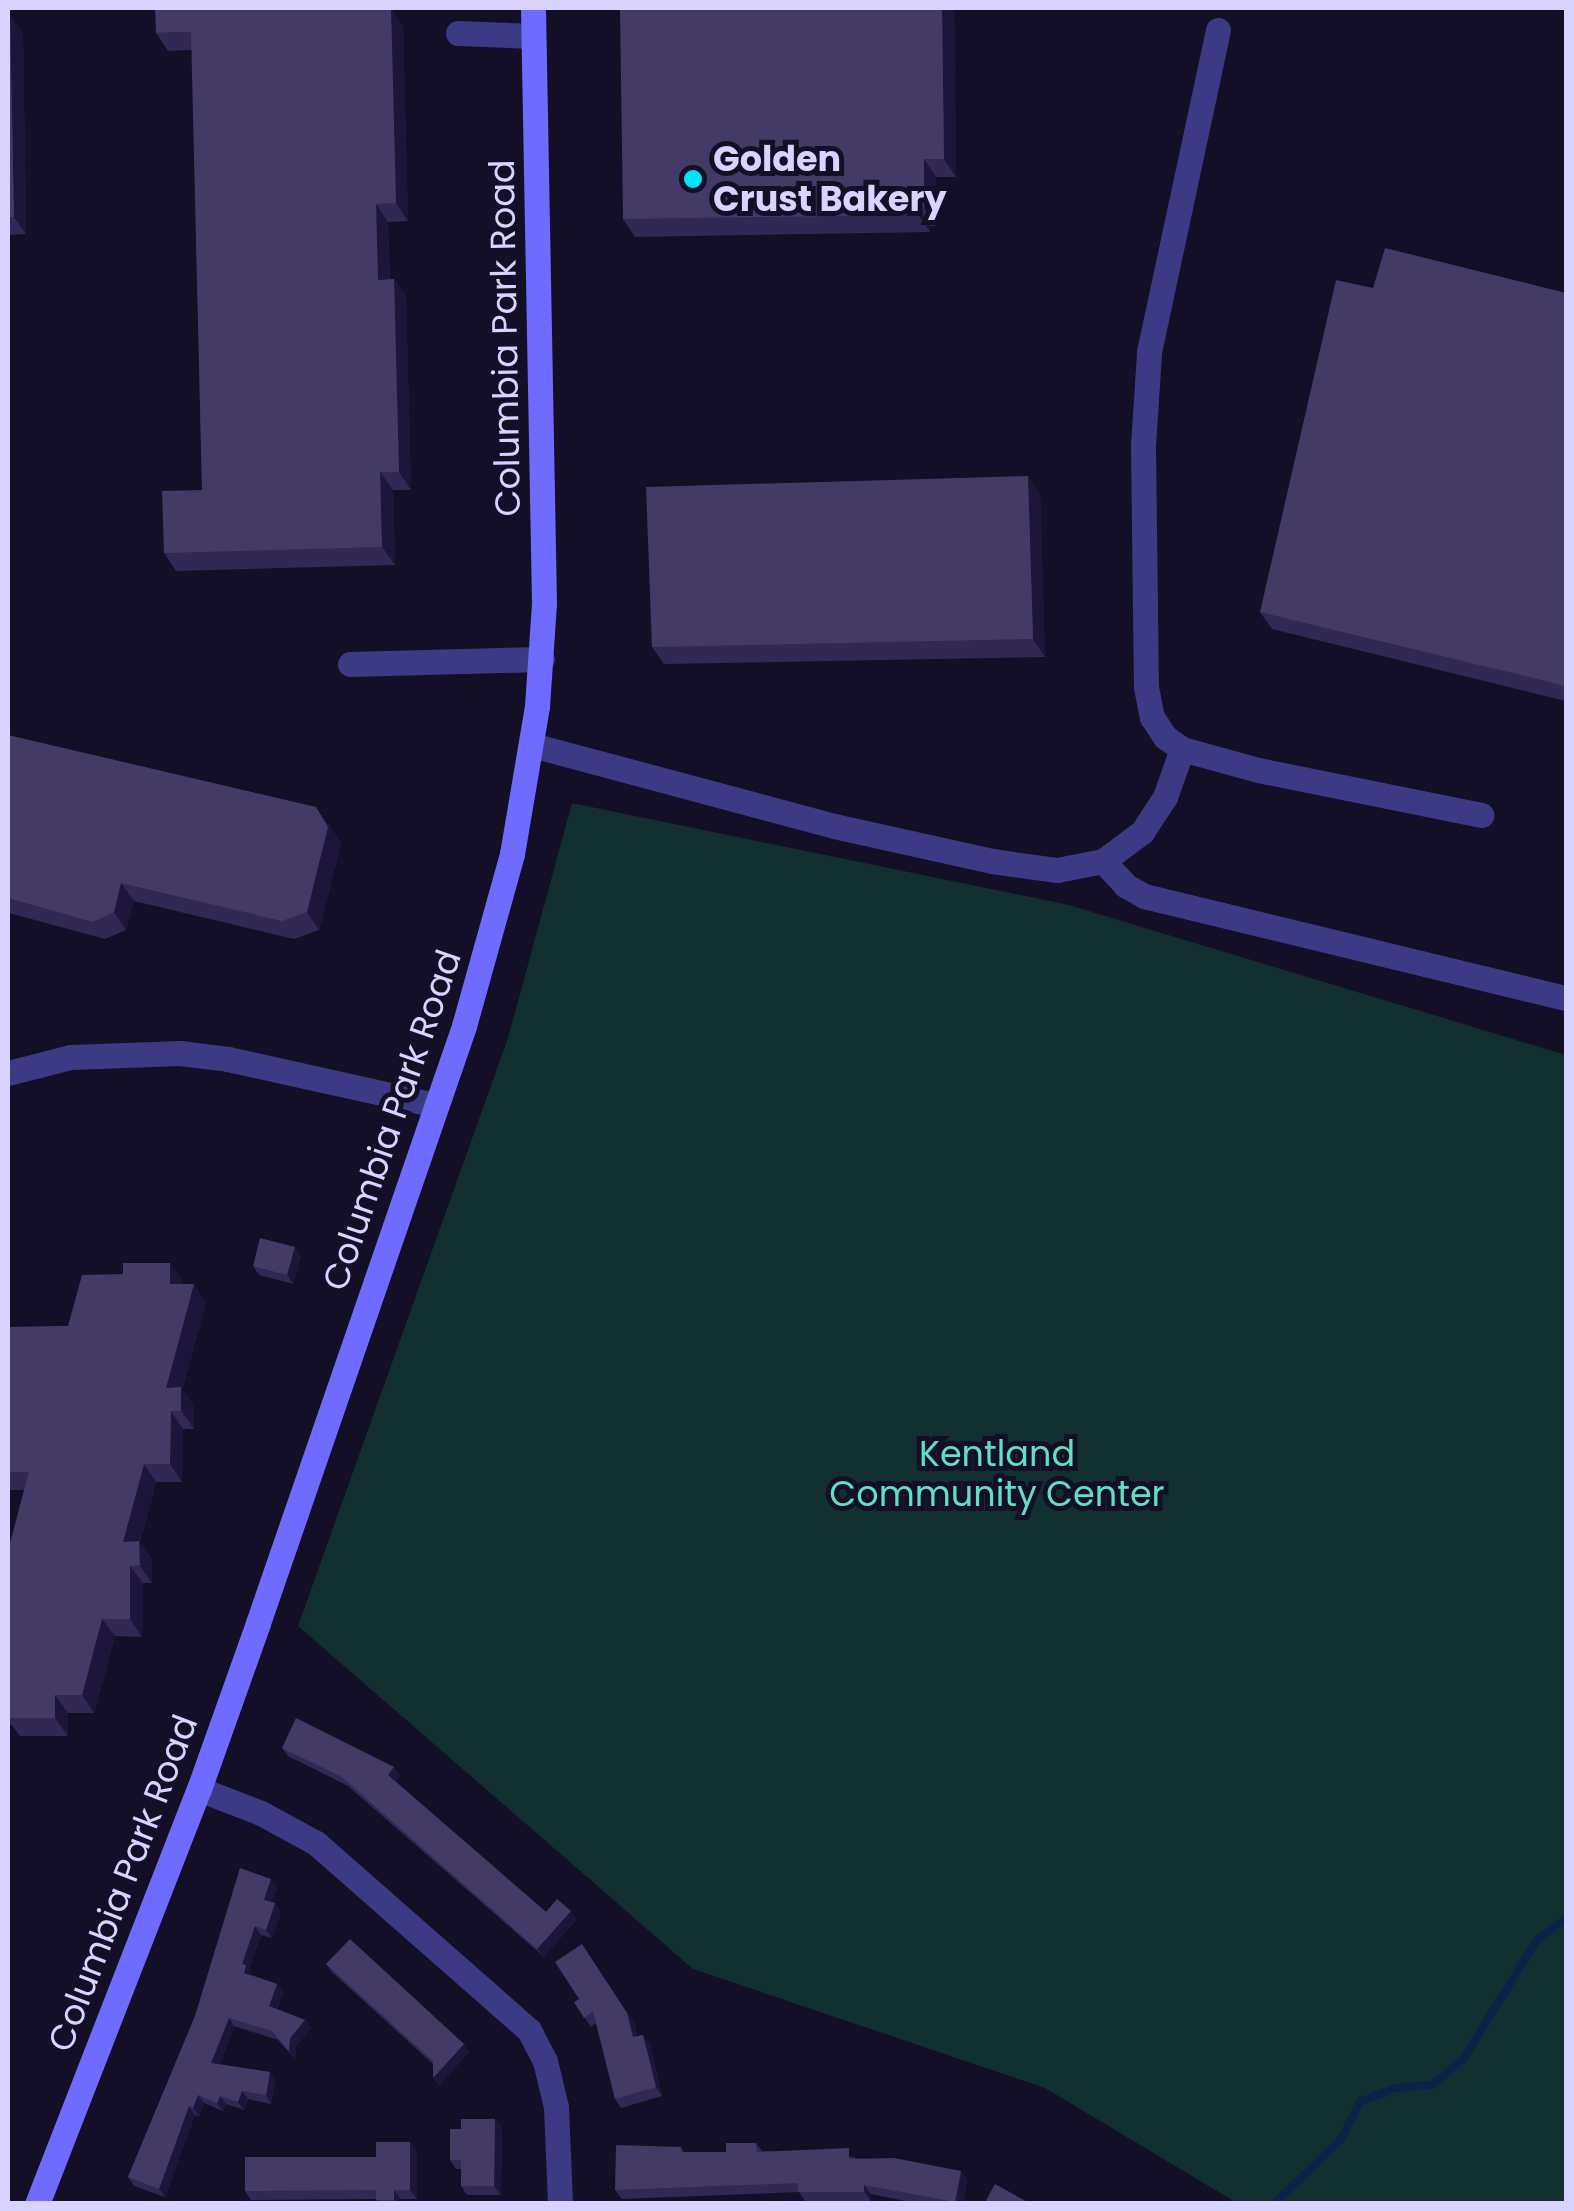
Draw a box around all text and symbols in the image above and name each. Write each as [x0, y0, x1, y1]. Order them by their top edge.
place label: Golden Crust Bakery [713, 138, 947, 220]
street label: Columbia Park Road [481, 159, 529, 517]
marker: Golden Crust Bakery [682, 168, 704, 190]
street label: Columbia Park Road [314, 944, 470, 1296]
park label: Kentland Community Center [829, 1433, 1165, 1515]
street label: Columbia Park Road [39, 1709, 207, 2057]

